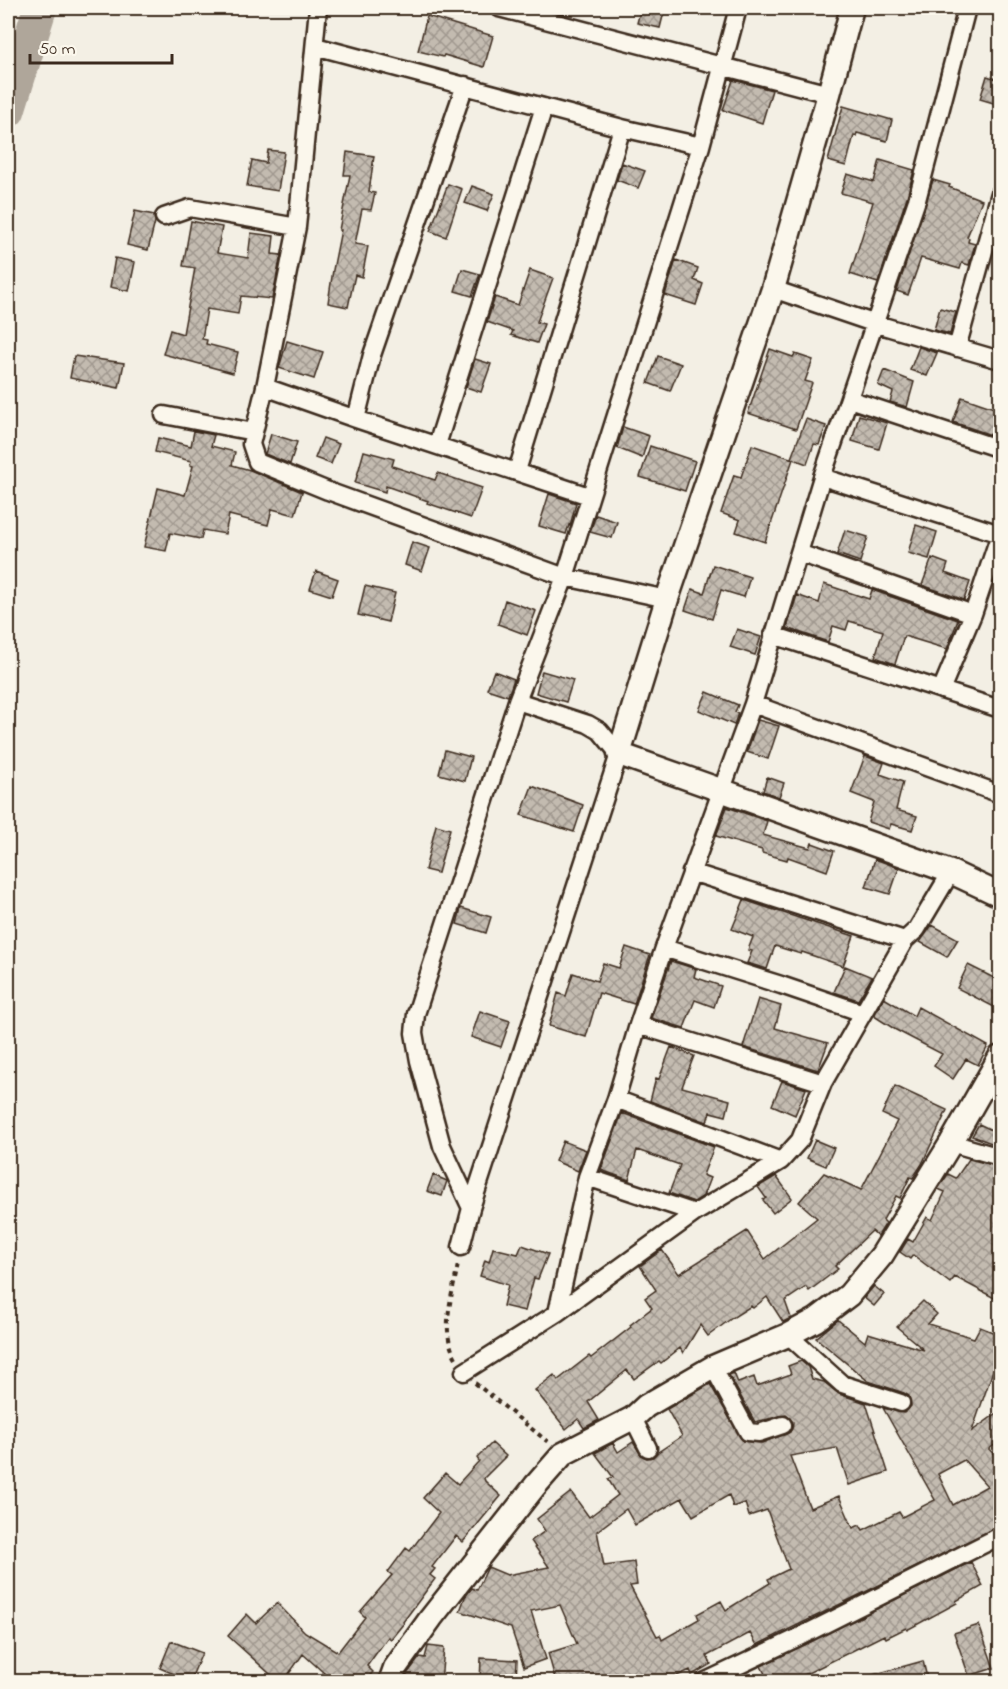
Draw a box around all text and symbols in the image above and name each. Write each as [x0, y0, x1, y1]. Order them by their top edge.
scale bar [30, 27, 172, 65]
text: 50 m [39, 37, 76, 63]

